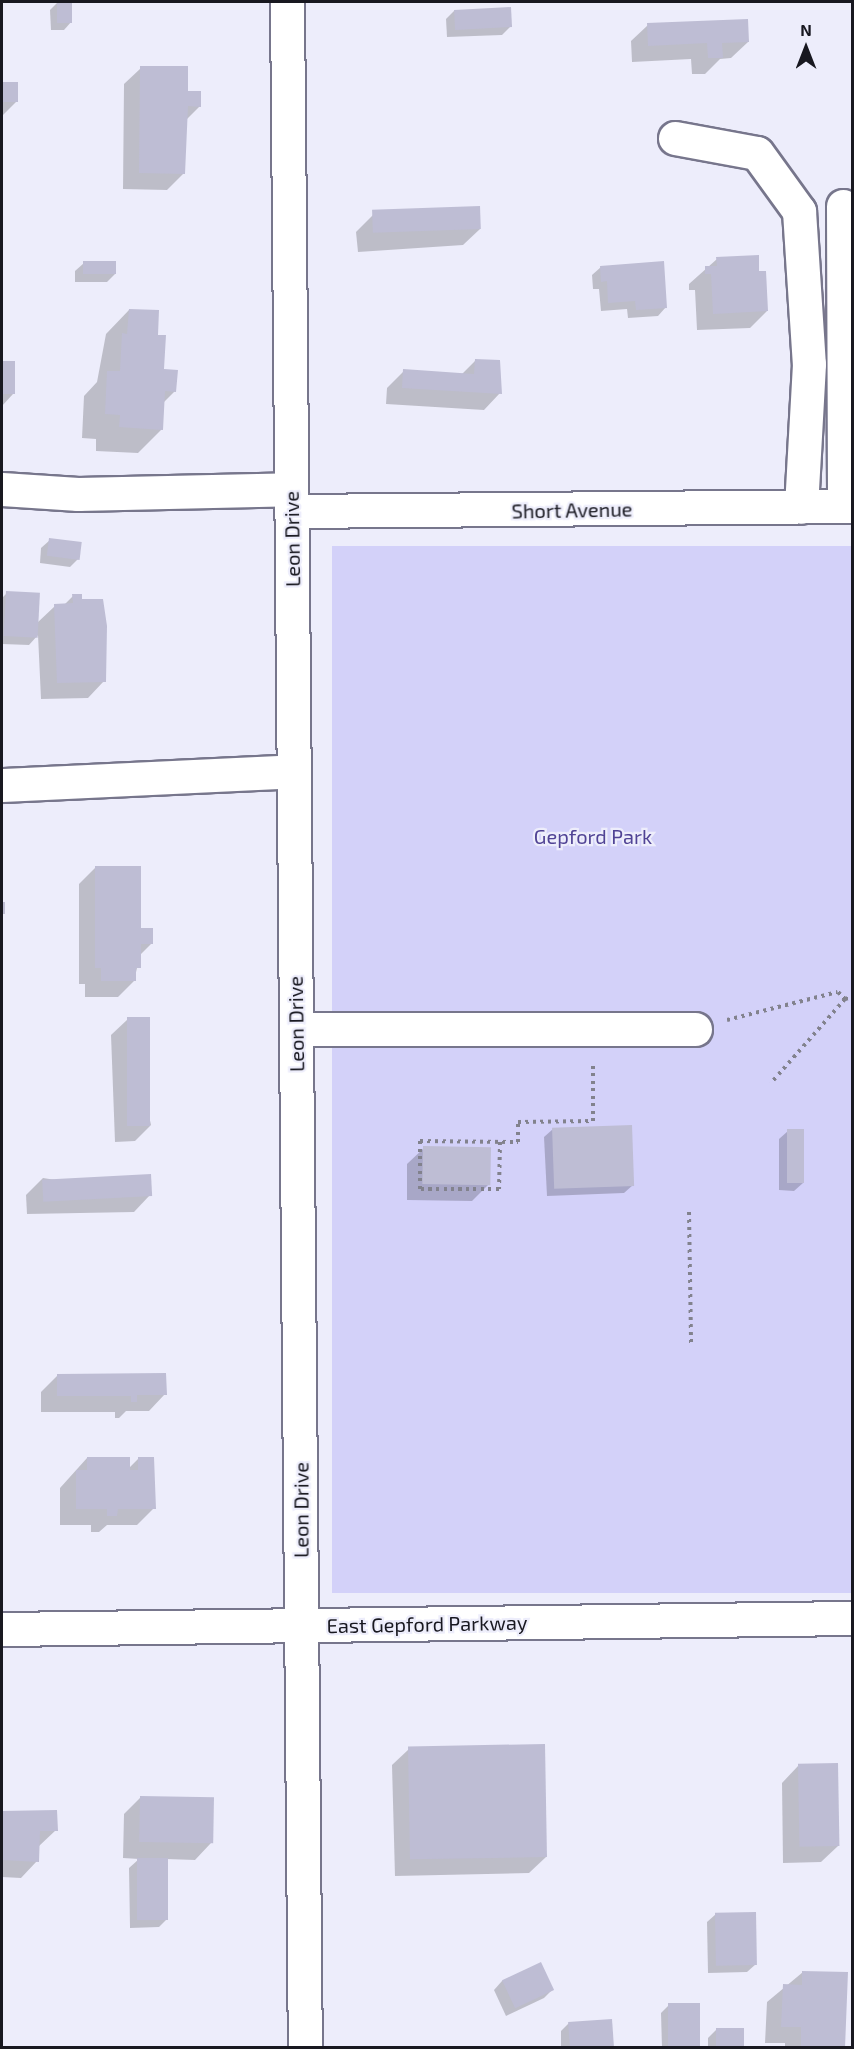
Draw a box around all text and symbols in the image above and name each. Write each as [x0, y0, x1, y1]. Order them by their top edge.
north arrow [776, 18, 836, 78]
text: N [800, 20, 812, 39]
street label: Leon Drive [279, 491, 305, 587]
street label: Short Avenue [511, 497, 633, 523]
park label: Gepford Park [534, 824, 652, 848]
street label: Leon Drive [283, 976, 309, 1072]
street label: Leon Drive [289, 1462, 313, 1558]
street label: East Gepford Parkway [326, 1610, 528, 1638]

